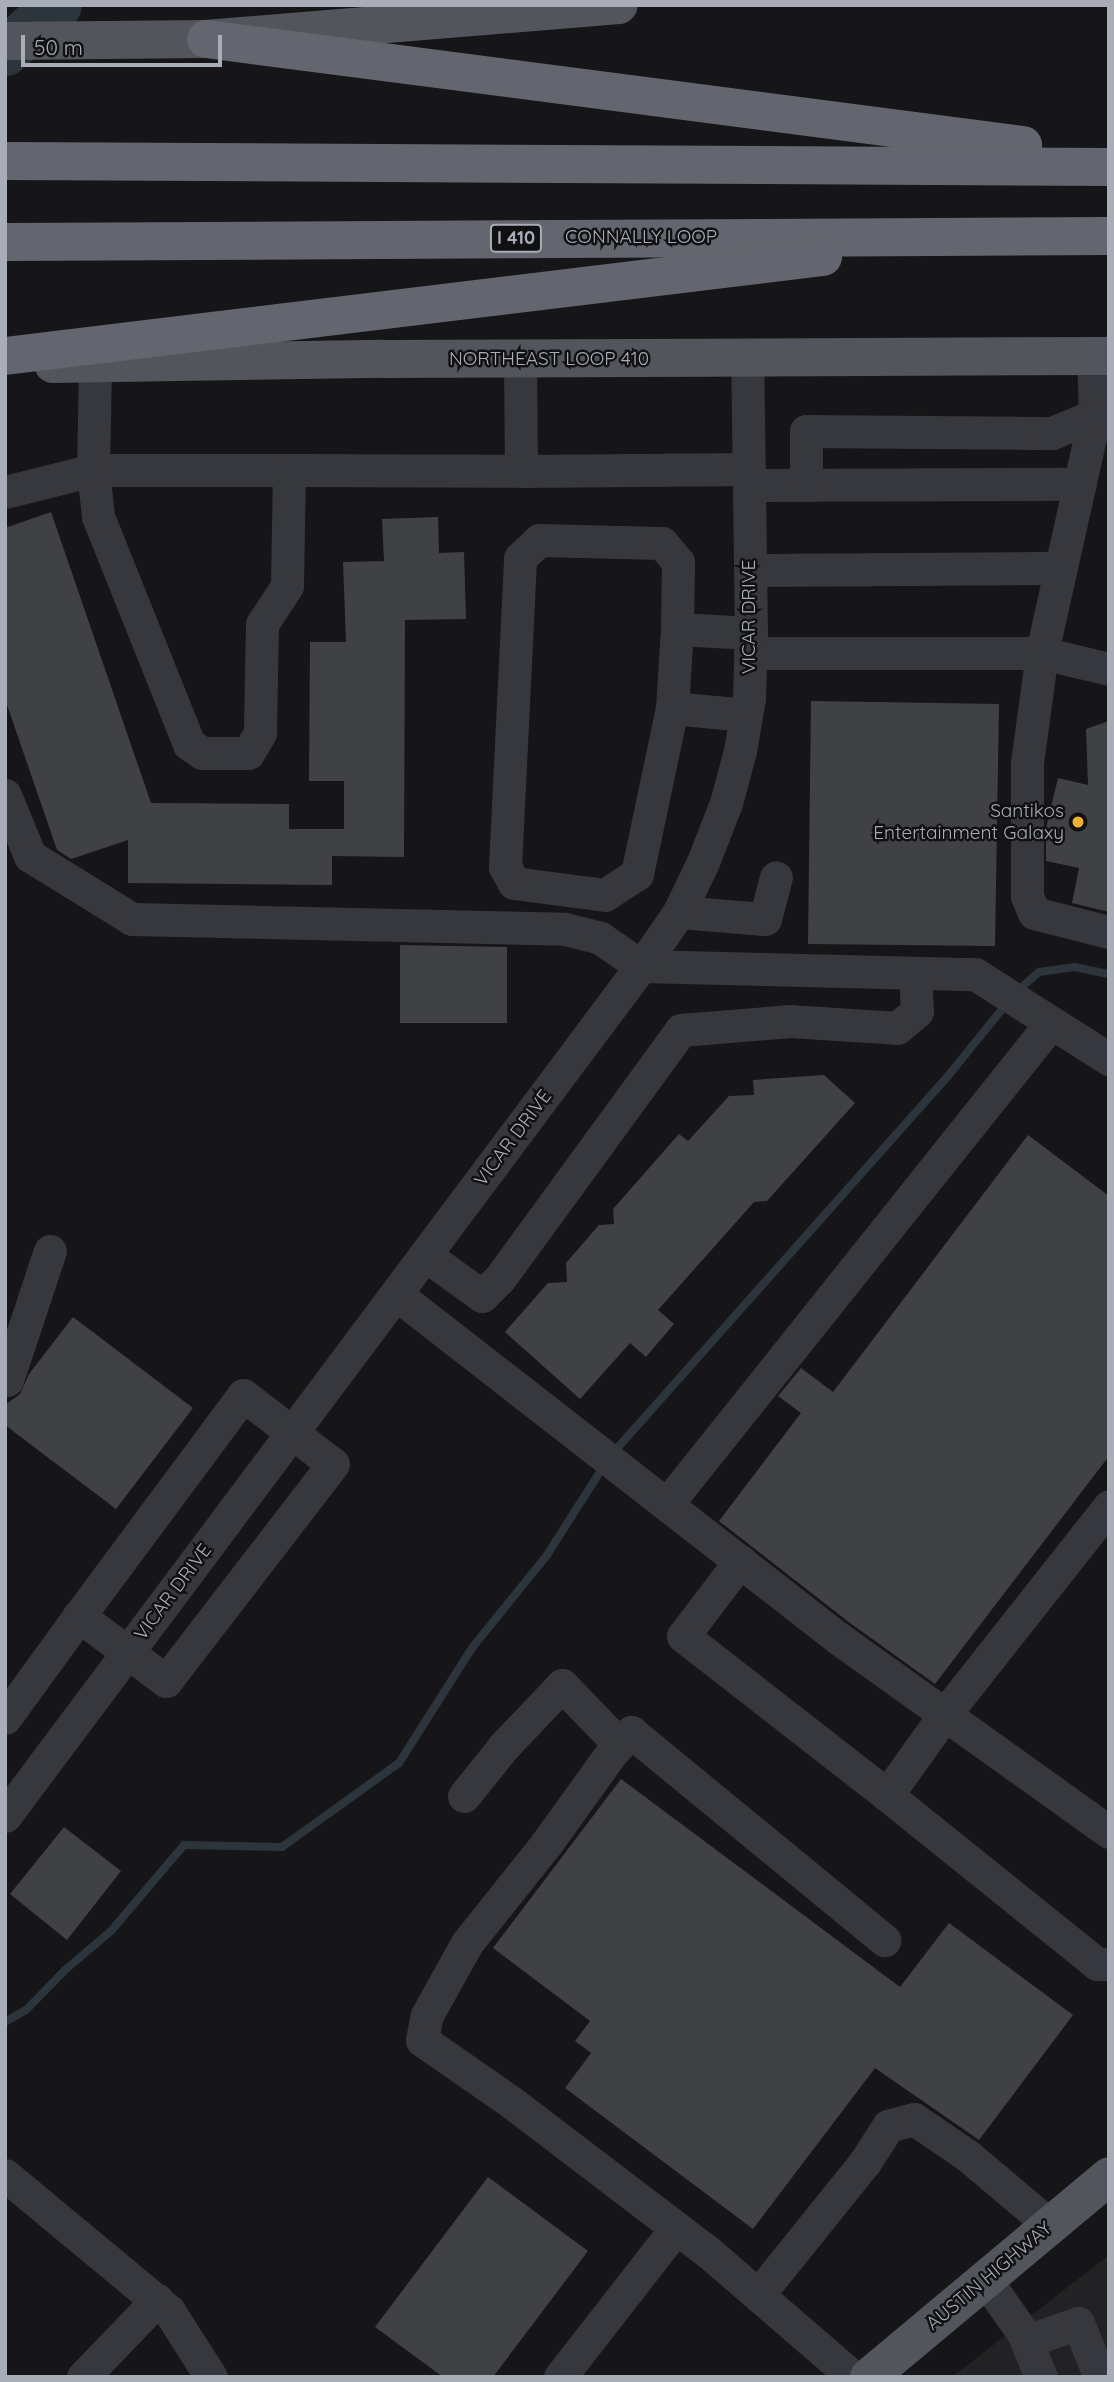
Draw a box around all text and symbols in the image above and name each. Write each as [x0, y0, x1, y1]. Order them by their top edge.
scale bar [24, 21, 226, 65]
text: 50 m [34, 34, 83, 60]
road number: I 410 [490, 224, 542, 252]
street label: CONNALLY LOOP [565, 226, 717, 248]
street label: NORTHEAST LOOP 410 [449, 348, 649, 370]
street label: VICAR DRIVE [738, 560, 760, 674]
place label: Santikos Entertainment Galaxy [873, 800, 1064, 844]
marker: Santikos Entertainment Galaxy [1070, 814, 1086, 830]
street label: VICAR DRIVE [469, 1085, 557, 1191]
street label: VICAR DRIVE [129, 1539, 217, 1645]
street label: AUSTIN HIGHWAY [922, 2217, 1056, 2335]

